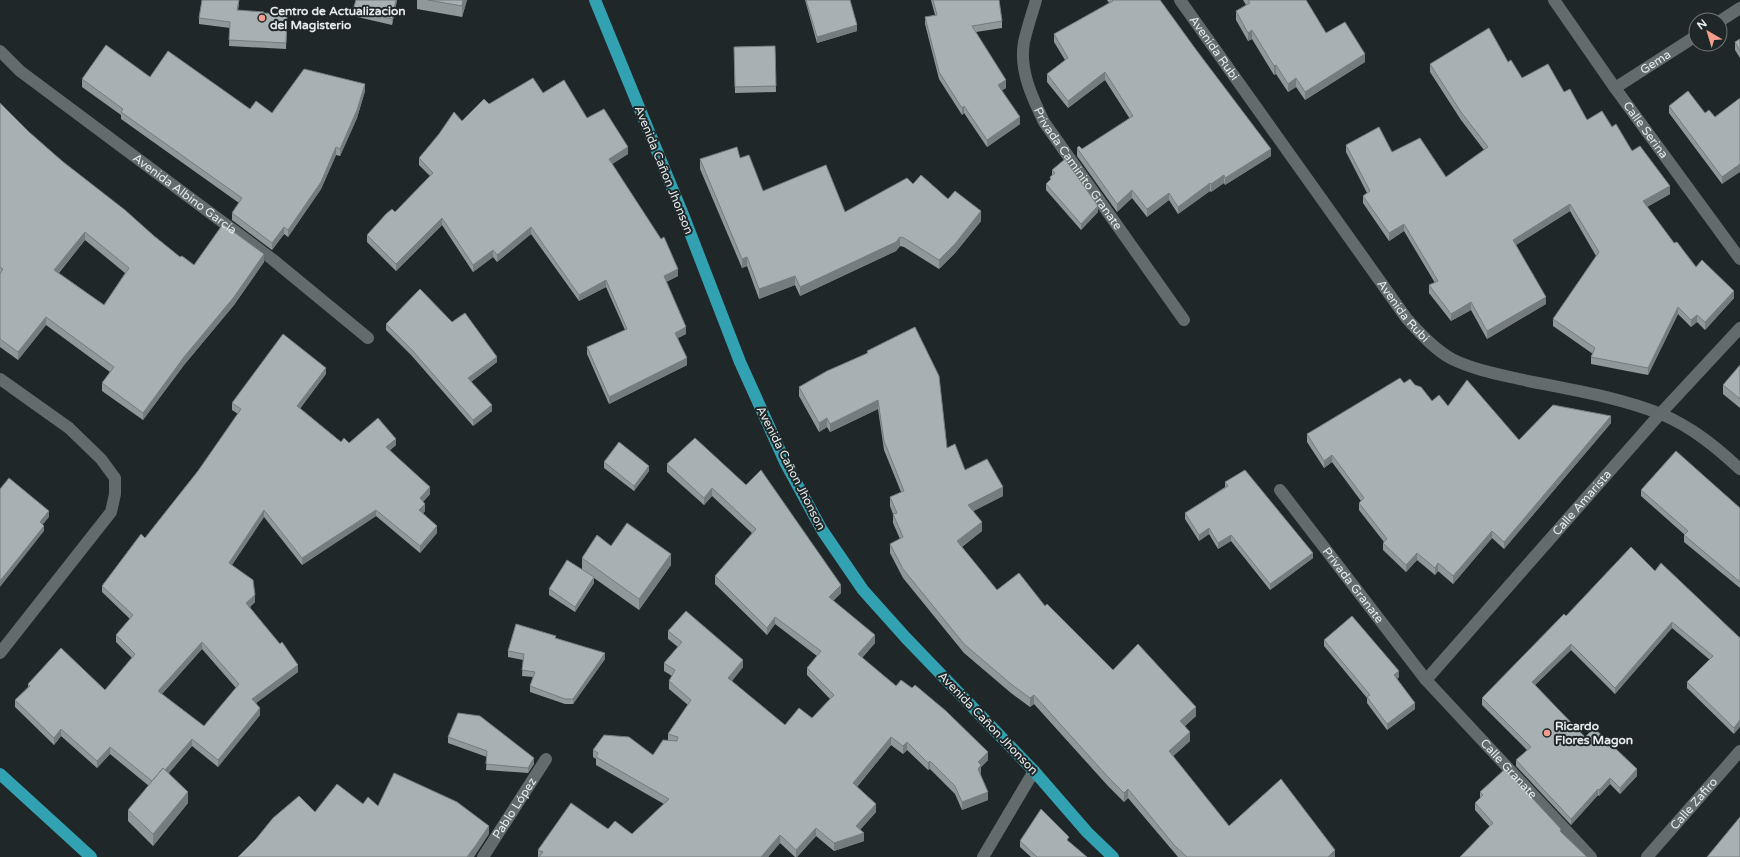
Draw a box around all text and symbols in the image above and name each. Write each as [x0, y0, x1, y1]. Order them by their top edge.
place label: Centro de Actualizacion del Magisterio [270, 4, 406, 33]
north arrow [1688, 12, 1728, 52]
marker: Centro de Actualizacion del Magisterio [257, 13, 267, 23]
street label: Avenida Rubi [1187, 13, 1242, 83]
text: N [1695, 17, 1710, 32]
street label: Gema [1637, 47, 1673, 77]
street label: Calle Serina [1620, 99, 1671, 161]
street label: Avenida Cañon Jhonson [632, 104, 696, 236]
street label: Privada Caminito Granate [1031, 105, 1125, 233]
street label: Avenida Albino García [130, 151, 240, 237]
street label: Avenida Rubi [1374, 277, 1432, 345]
street label: Avenida Cañon Jhonson [754, 404, 828, 532]
street label: Calle Amarista [1549, 467, 1614, 538]
street label: Privada Granate [1320, 545, 1387, 626]
street label: Avenida Cañon Jhonson [935, 669, 1041, 777]
place label: Ricardo Flores Magon [1555, 719, 1633, 748]
marker: Ricardo Flores Magon [1542, 728, 1552, 738]
street label: Calle Granate [1477, 736, 1540, 802]
street label: Pablo López [490, 775, 539, 841]
street label: Calle Zafiro [1667, 775, 1720, 833]

